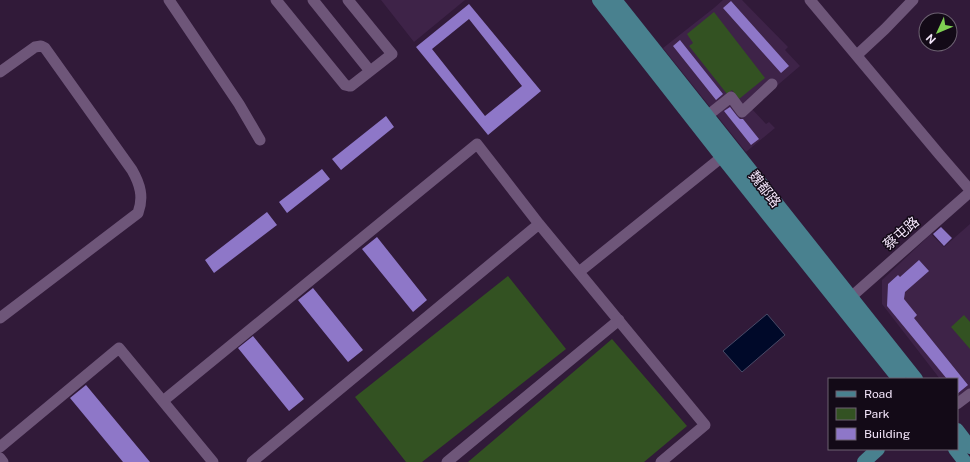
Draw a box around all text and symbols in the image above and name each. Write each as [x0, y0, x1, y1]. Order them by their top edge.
north arrow [918, 12, 958, 52]
text: N [924, 32, 938, 46]
street label: 魏都路 [746, 168, 784, 210]
street label: 蔡屯路 [880, 213, 922, 253]
legend [828, 378, 958, 450]
text: Road [864, 387, 892, 401]
text: Park [864, 407, 890, 421]
text: Building [864, 427, 910, 441]

